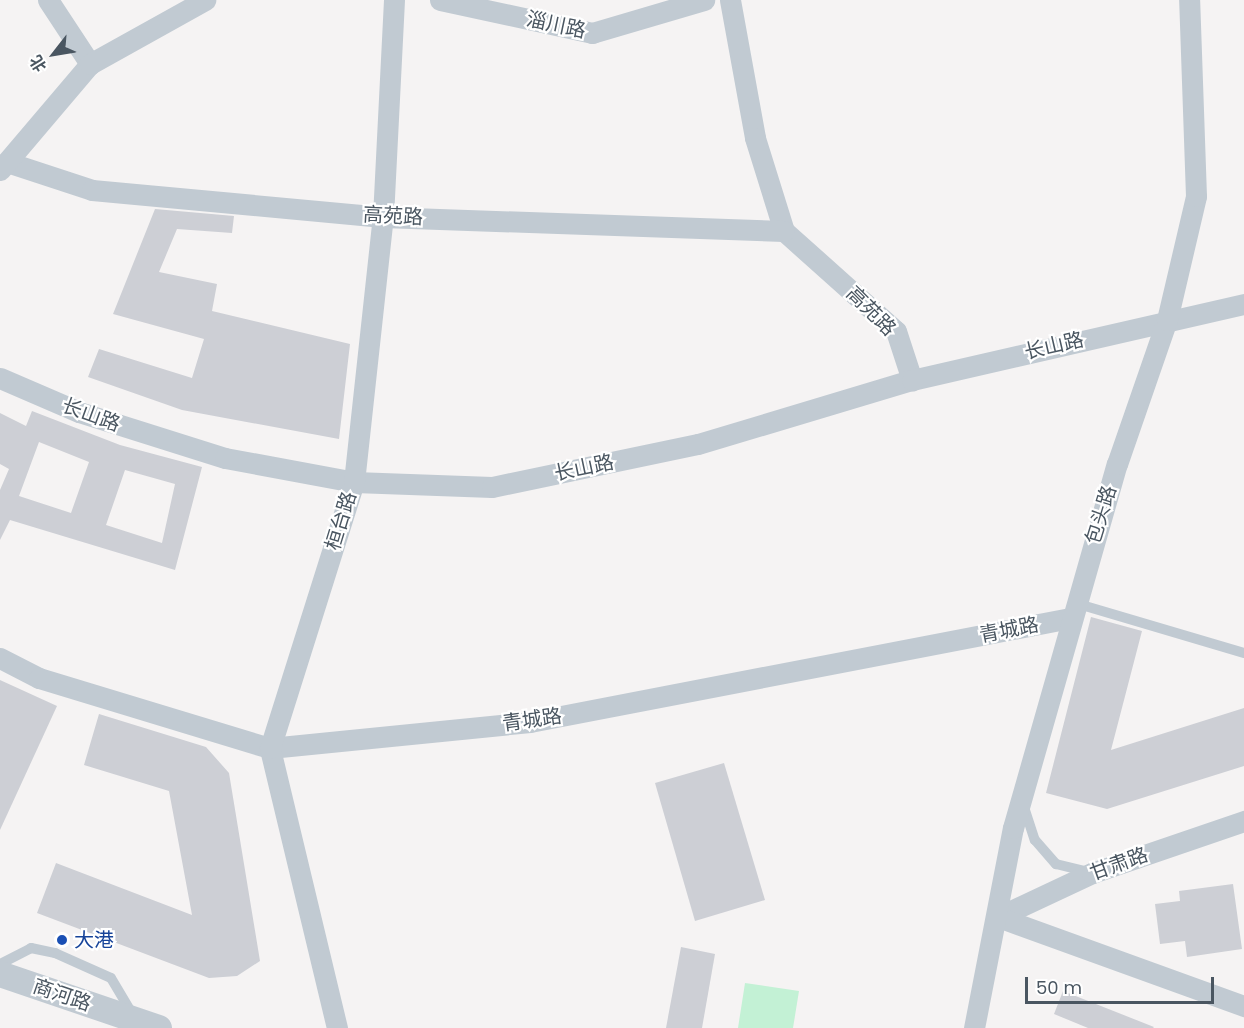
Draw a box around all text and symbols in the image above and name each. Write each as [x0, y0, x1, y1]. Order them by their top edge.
street label: 淄川路 [524, 7, 588, 43]
north arrow [24, 24, 84, 84]
text: 北 [24, 51, 52, 76]
street label: 高苑路 [362, 202, 424, 230]
street label: 高苑路 [841, 281, 901, 341]
street label: 长山路 [1022, 328, 1086, 364]
street label: 长山路 [59, 393, 123, 437]
street label: 长山路 [552, 450, 616, 486]
street label: 包头路 [1081, 483, 1121, 547]
street label: 桓台路 [321, 489, 361, 553]
street label: 青城路 [977, 612, 1041, 648]
street label: 青城路 [501, 704, 563, 736]
street label: 甘肃路 [1087, 842, 1151, 886]
place label: 大港 [74, 928, 114, 952]
marker: 大港 [55, 933, 69, 947]
scale bar [1028, 965, 1217, 1003]
street label: 商河路 [30, 974, 94, 1016]
text: 50 m [1036, 975, 1082, 1000]

